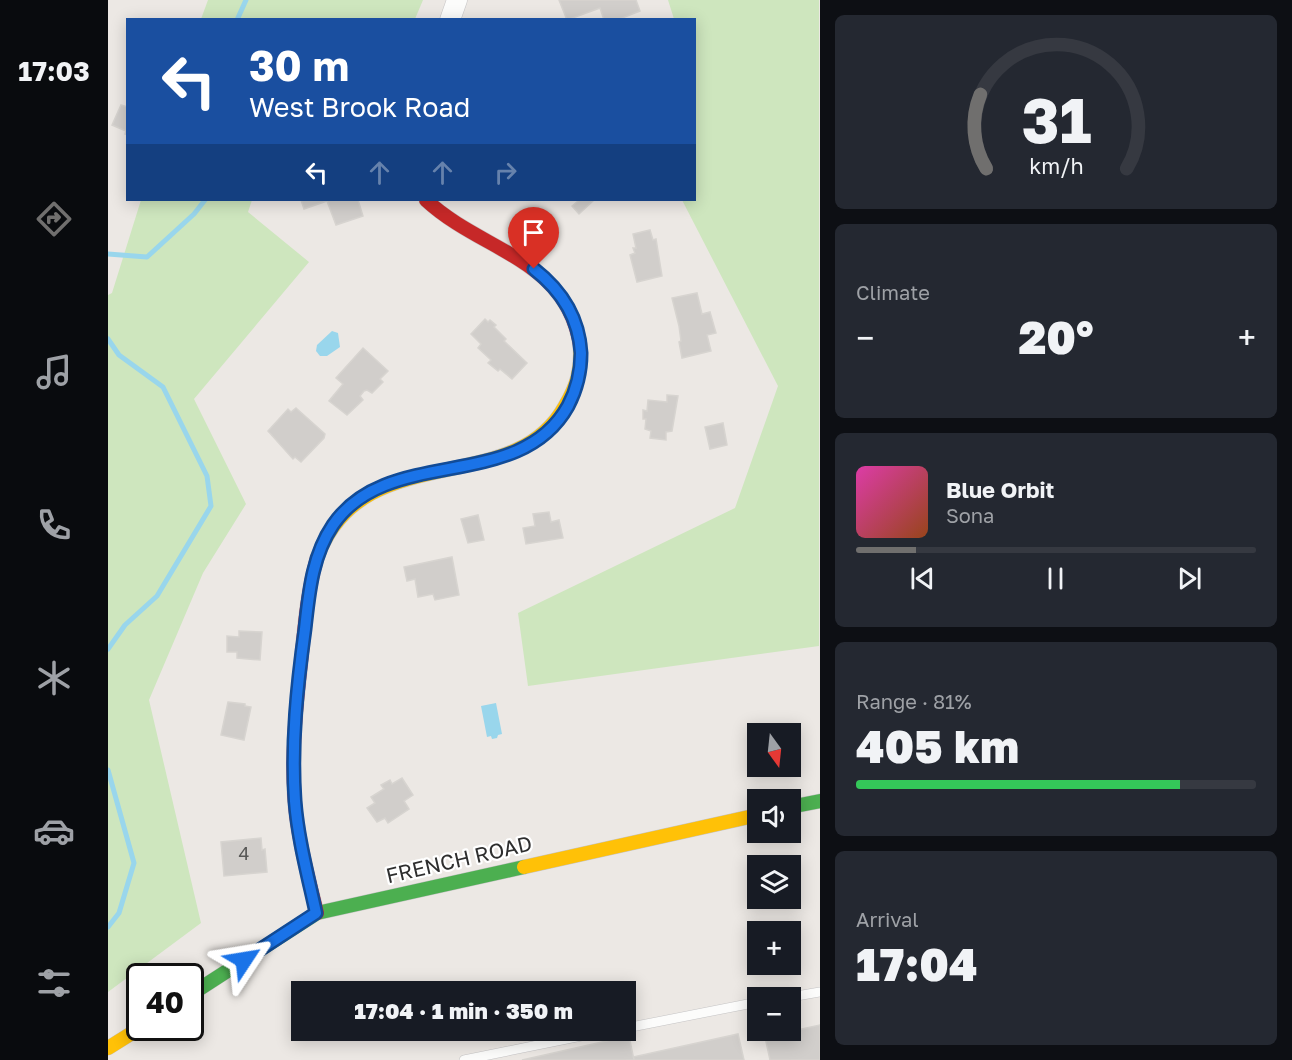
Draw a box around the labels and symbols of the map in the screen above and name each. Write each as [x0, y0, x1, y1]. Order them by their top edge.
pin [508, 207, 559, 269]
north arrow [747, 723, 801, 777]
street label: FRENCH ROAD [383, 830, 534, 888]
house number: 4 [239, 842, 250, 864]
position arrow [212, 928, 276, 992]
speed limit sign: 40 [126, 963, 204, 1041]

